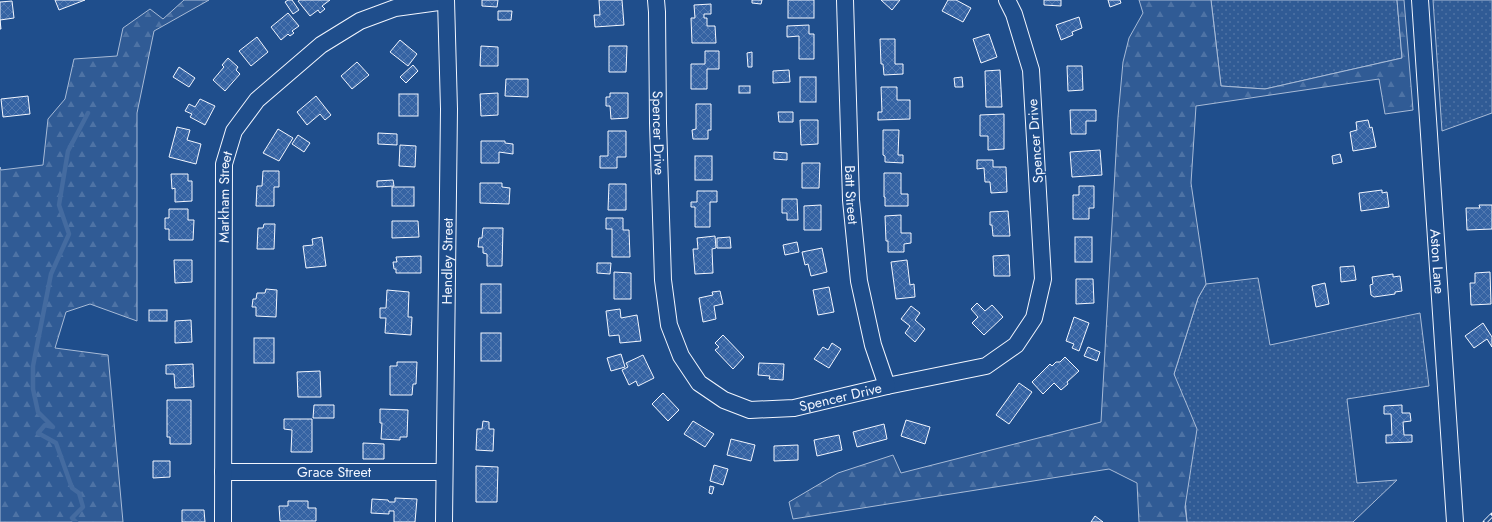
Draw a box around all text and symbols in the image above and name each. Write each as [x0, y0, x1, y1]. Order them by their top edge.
street label: Spencer Drive [648, 91, 670, 175]
street label: Spencer Drive [1022, 98, 1048, 184]
street label: Markham Street [214, 148, 237, 243]
street label: Batt Street [840, 165, 863, 226]
street label: Hendley Street [437, 217, 458, 304]
street label: Aston Lane [1425, 228, 1450, 295]
street label: Spencer Drive [797, 378, 884, 416]
street label: Grace Street [297, 462, 372, 482]

